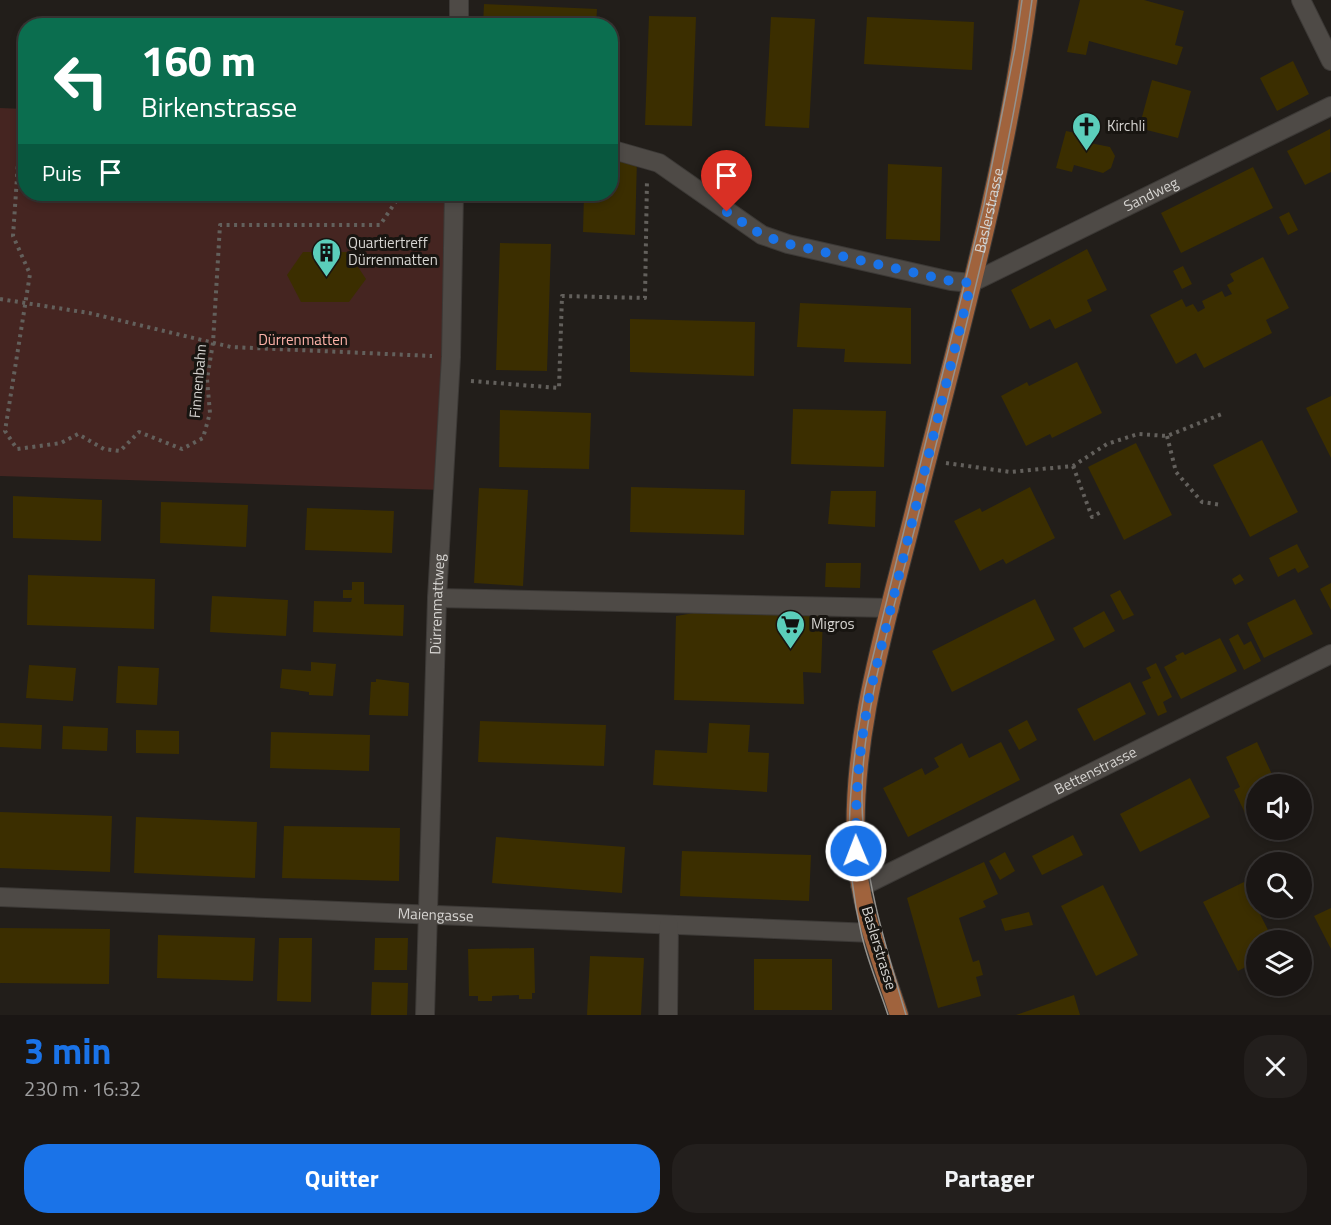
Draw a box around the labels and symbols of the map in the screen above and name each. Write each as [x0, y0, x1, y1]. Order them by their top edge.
church icon: Kirchli [1070, 110, 1102, 152]
place label: Kirchli [1107, 114, 1145, 137]
pin [701, 150, 752, 212]
street label: Baslerstrasse [968, 166, 1009, 255]
street label: Sandweg [1120, 171, 1182, 217]
place label: Quartiertreff Dürrenmatten [348, 231, 438, 271]
building icon: Quartiertreff Dürrenmatten [311, 236, 343, 278]
park label: Dürrenmatten [258, 328, 348, 351]
street label: Finnenbahn [183, 343, 212, 419]
street label: Dürrenmattweg [423, 553, 451, 655]
supermarket icon: Migros [774, 608, 806, 650]
place label: Migros [811, 612, 855, 635]
street label: Bettenstrasse [1050, 740, 1140, 800]
position arrow [824, 819, 888, 883]
street label: Maiengasse [397, 901, 474, 928]
street label: Baslerstrasse [856, 903, 903, 993]

